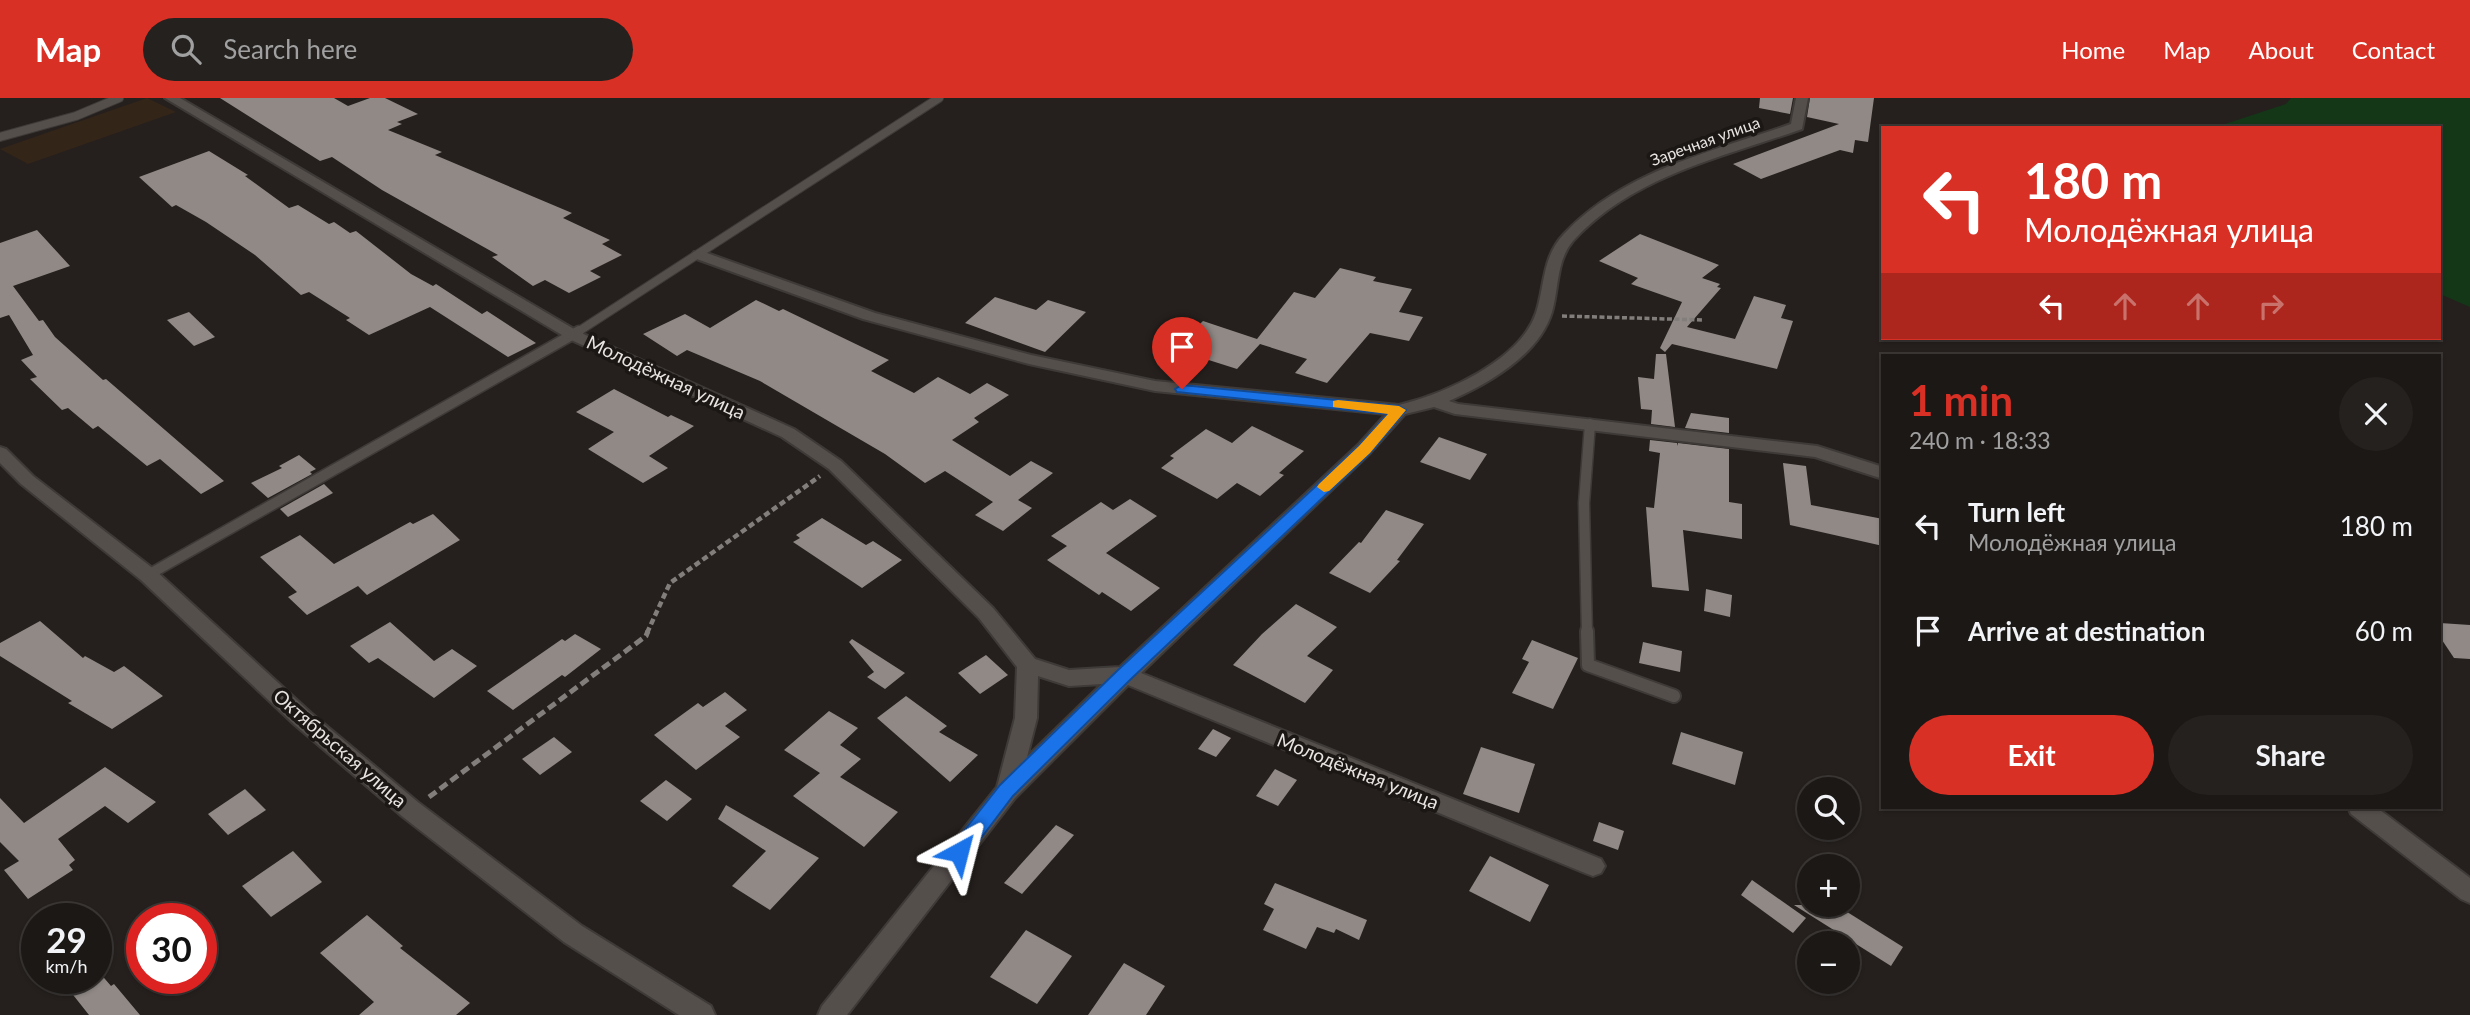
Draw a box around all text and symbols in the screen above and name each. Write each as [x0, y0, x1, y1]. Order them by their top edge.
search box [143, 18, 633, 81]
text: Map [35, 29, 101, 69]
icon: search [167, 30, 205, 68]
text: Search here [223, 33, 357, 65]
text: Home [2061, 35, 2125, 64]
text: Map [2163, 35, 2211, 64]
text: About [2249, 35, 2314, 64]
text: Contact [2352, 35, 2435, 64]
street label: Заречная улица [1647, 112, 1762, 169]
text: 180 m [2024, 151, 2162, 209]
icon: left [1909, 154, 2000, 245]
text: Молодёжная улица [2024, 210, 2314, 249]
icon: left [2033, 287, 2071, 325]
icon: ahead [2106, 287, 2144, 325]
icon: ahead [2179, 287, 2217, 325]
icon: right [2252, 287, 2290, 325]
pin [1152, 317, 1212, 389]
icon: arrive [1163, 328, 1201, 366]
street label: Молодёжная улица [583, 330, 749, 423]
text: 1 min [1909, 375, 2013, 425]
button: close [2339, 377, 2413, 451]
text: 240 m · 18:33 [1909, 426, 2051, 454]
text: Turn left [1968, 496, 2065, 528]
icon: left [1909, 507, 1947, 545]
text: 180 m [2340, 510, 2413, 542]
text: Молодёжная улица [1968, 528, 2176, 556]
icon: arrive [1909, 612, 1947, 650]
text: Arrive at destination [1968, 615, 2205, 647]
text: 60 m [2355, 615, 2413, 647]
street label: Октябрьская улица [269, 684, 412, 812]
button: Exit [1909, 715, 2154, 795]
button: Share [2168, 715, 2413, 795]
street label: Молодёжная улица [1274, 728, 1442, 813]
map controls [1797, 777, 1860, 994]
button: search [1797, 777, 1860, 840]
position arrow [922, 815, 996, 889]
button: + [1797, 854, 1860, 917]
speed limit sign: 30 [126, 903, 217, 994]
text: 29 [46, 918, 87, 960]
button: − [1797, 931, 1860, 994]
text: km/h [45, 955, 88, 977]

